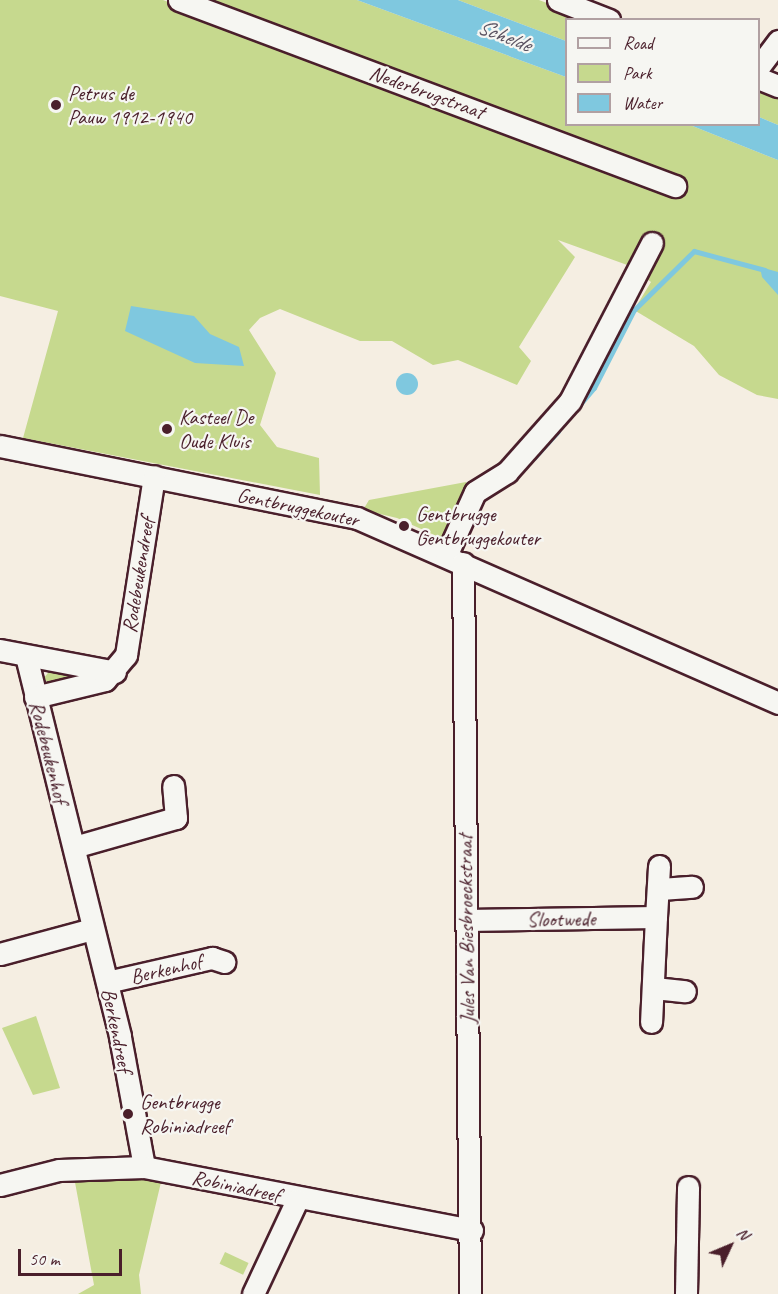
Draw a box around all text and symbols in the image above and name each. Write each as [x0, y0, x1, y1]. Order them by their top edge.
water label: Schelde [474, 14, 534, 58]
legend [565, 18, 760, 126]
text: Road [623, 32, 653, 54]
street label: Nederbrugstraat [366, 60, 488, 124]
text: Park [623, 62, 652, 84]
place label: Petrus de Pauw 1912-1940 [68, 80, 192, 130]
text: Water [623, 92, 662, 114]
marker: Petrus de Pauw 1912-1940 [49, 98, 63, 112]
place label: Kasteel De Oude Kluis [179, 404, 253, 454]
marker: Kasteel De Oude Kluis [160, 422, 174, 436]
street label: Gentbruggekouter [235, 482, 361, 532]
place label: Gentbrugge Gentbruggekouter [416, 501, 540, 551]
street label: Rodebeukendreef [116, 515, 160, 635]
marker: Gentbrugge Gentbruggekouter [397, 519, 411, 533]
street label: Rodebeukenhof [24, 698, 74, 806]
street label: Jules Van Biesbroeckstraat [452, 834, 480, 1024]
street label: Slootwede [526, 906, 596, 932]
street label: Berkenhof [128, 949, 204, 989]
street label: Berkendreef [96, 986, 138, 1074]
place label: Gentbrugge Robiniadreef [140, 1089, 230, 1139]
marker: Gentbrugge Robiniadreef [121, 1107, 135, 1121]
street label: Robiniadreef [190, 1164, 282, 1208]
north arrow [700, 1216, 760, 1276]
text: N [732, 1223, 754, 1244]
scale bar [21, 1237, 124, 1275]
text: 50 m [29, 1248, 60, 1270]

